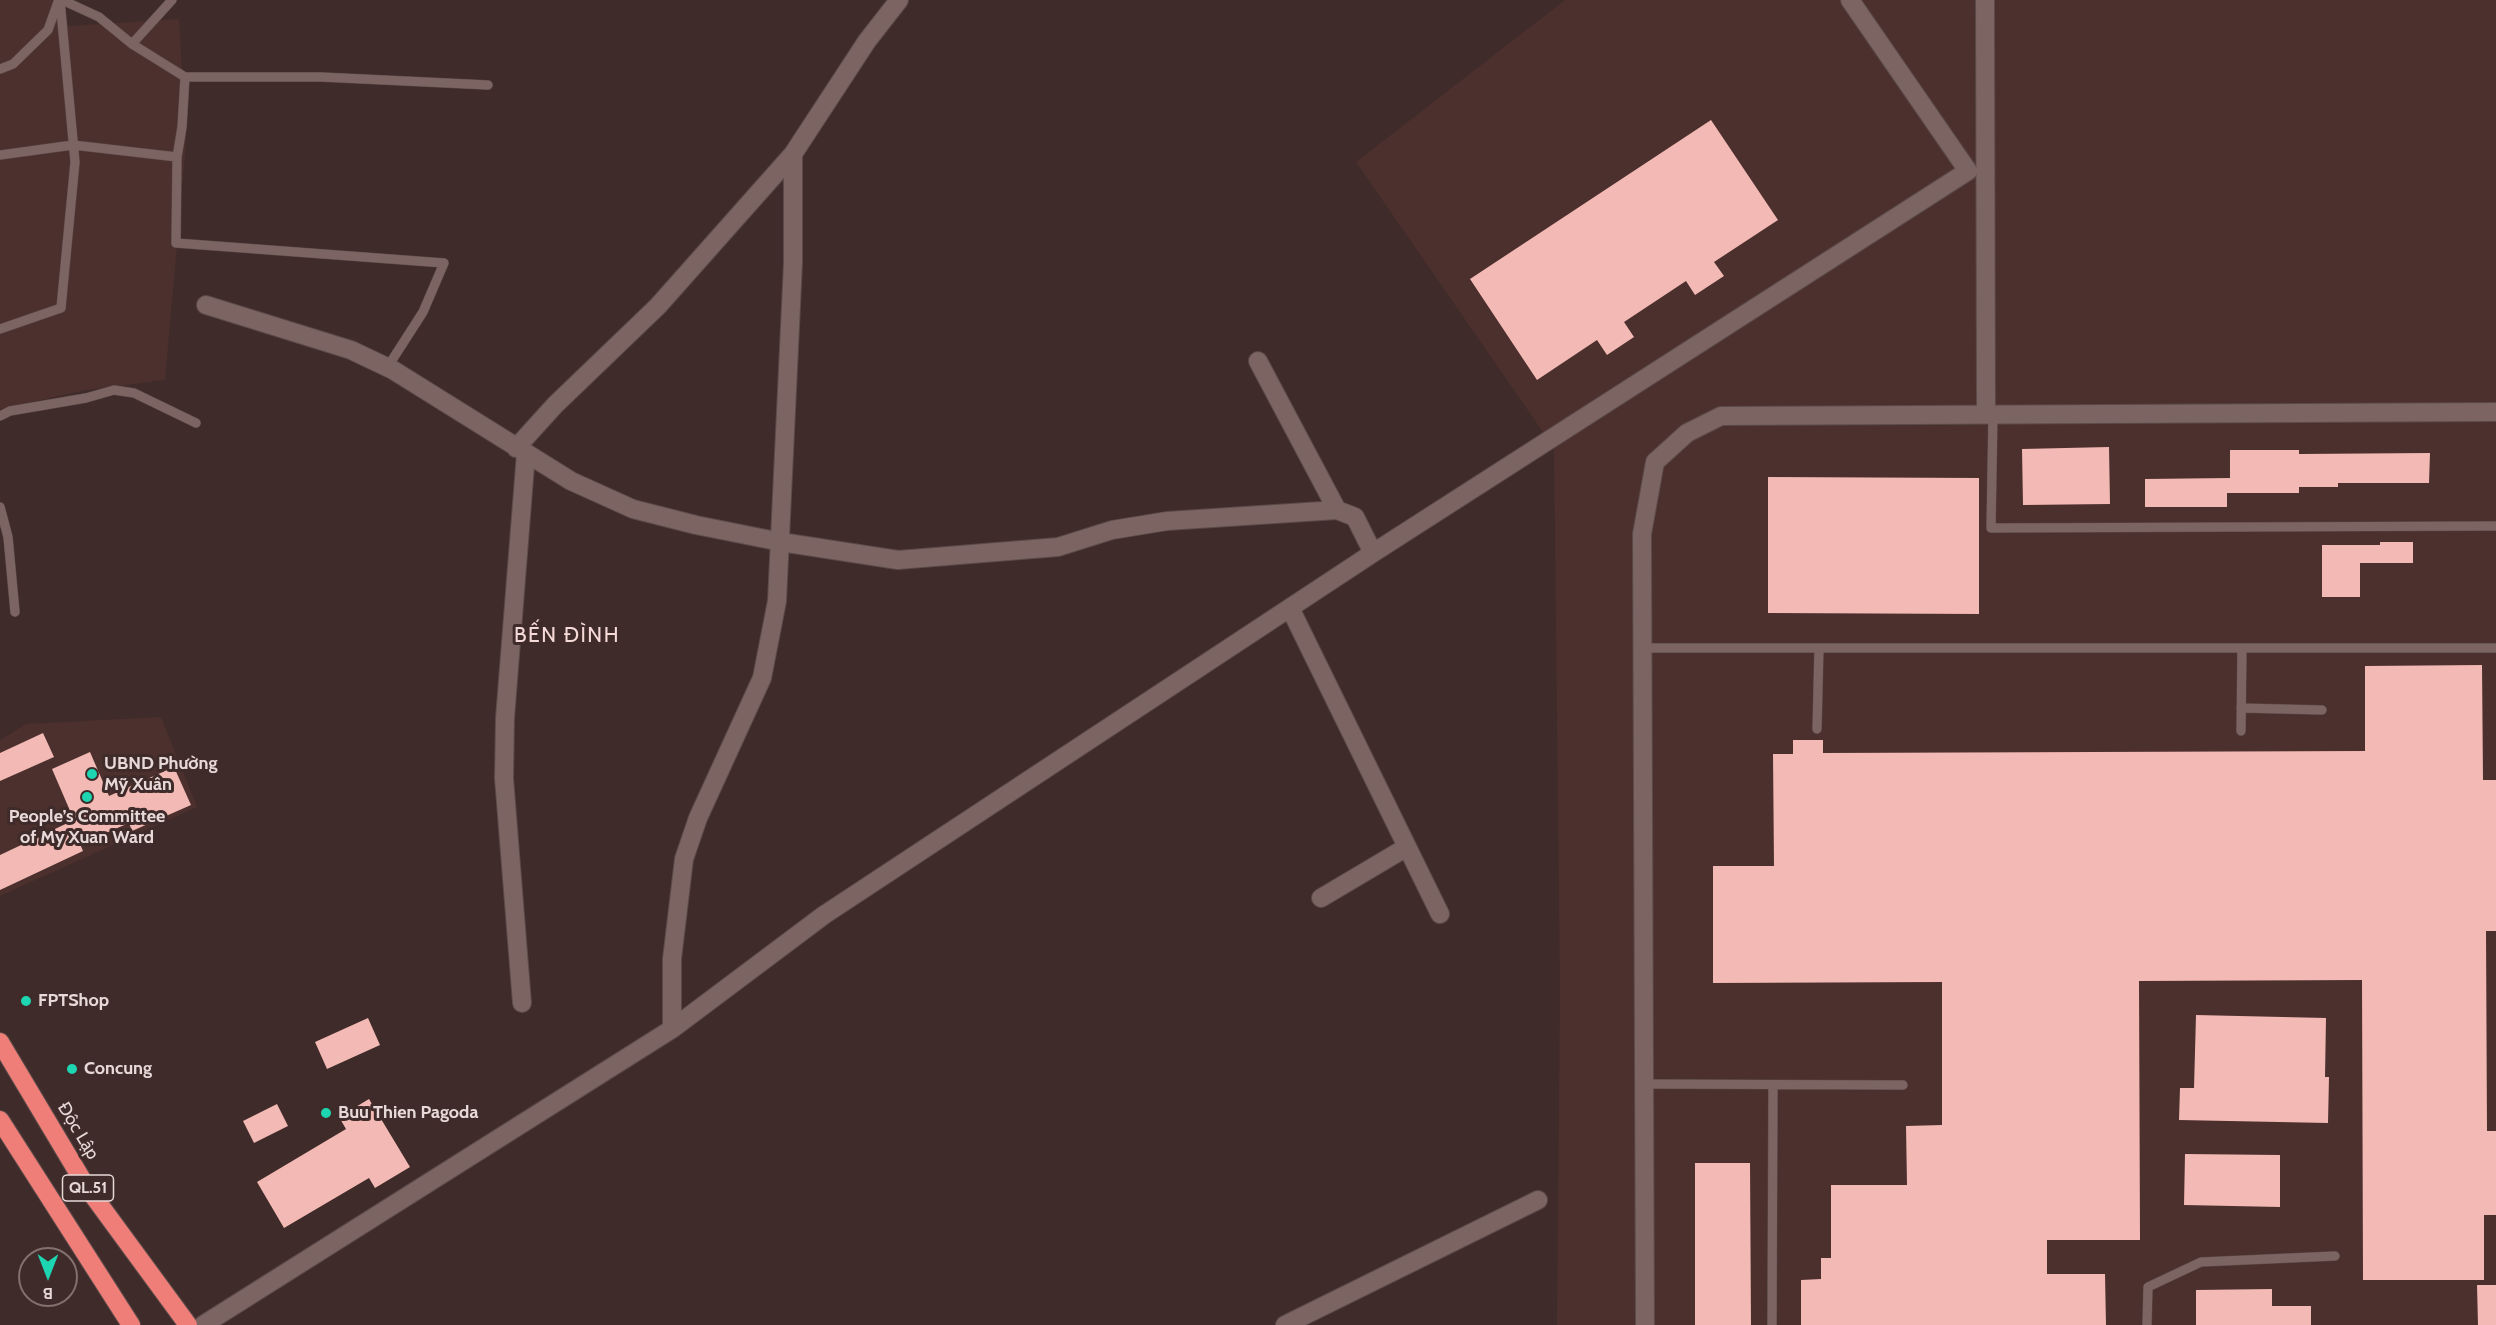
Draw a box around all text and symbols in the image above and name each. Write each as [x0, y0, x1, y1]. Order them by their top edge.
district label: BẾN ĐÌNH [514, 623, 620, 649]
place label: UBND Phường Mỹ Xuân [104, 753, 218, 795]
marker: UBND Phường Mỹ Xuân [85, 767, 99, 781]
marker: People’s Committee of My Xuan Ward [80, 790, 94, 804]
place label: People’s Committee of My Xuan Ward [9, 806, 165, 848]
place label: FPTShop [38, 990, 109, 1012]
marker: FPTShop [19, 994, 33, 1008]
place label: Concung [84, 1058, 152, 1080]
marker: Concung [65, 1062, 79, 1076]
street label: Độc Lập [53, 1098, 103, 1164]
place label: Buu Thien Pagoda [338, 1102, 478, 1124]
marker: Buu Thien Pagoda [319, 1106, 333, 1120]
road number: QL.51 [62, 1175, 113, 1201]
north arrow [18, 1247, 78, 1307]
text: B [43, 1284, 53, 1303]

